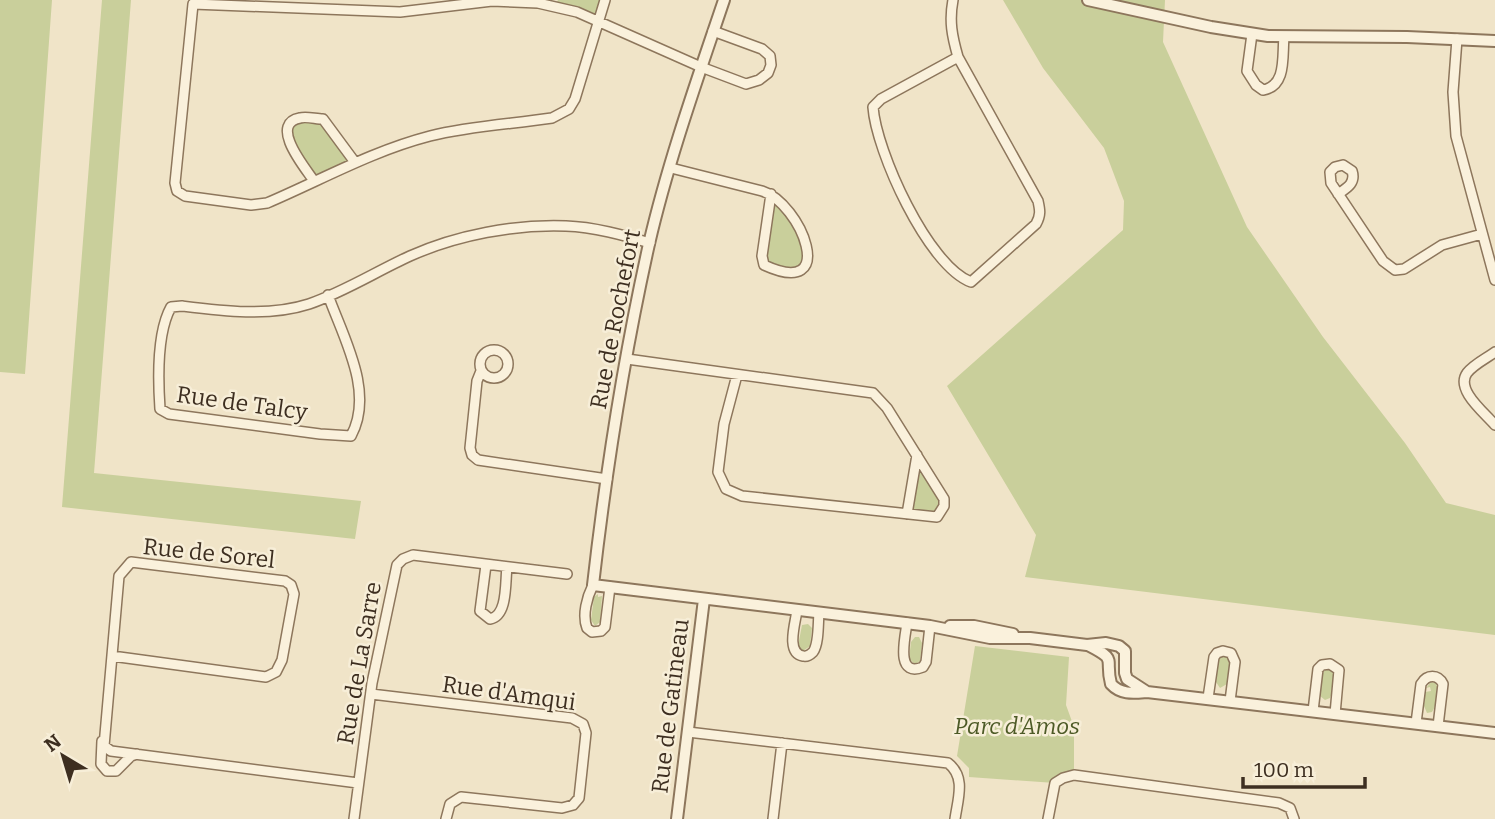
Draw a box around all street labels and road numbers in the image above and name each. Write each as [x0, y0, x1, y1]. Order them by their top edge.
street label: Rue de Rochefort [584, 227, 646, 411]
street label: Rue de Talcy [175, 380, 310, 426]
street label: Rue de Sorel [142, 532, 277, 574]
street label: Rue de La Sarre [331, 580, 387, 746]
street label: Rue de Gatineau [645, 617, 695, 795]
street label: Rue d'Amqui [440, 670, 578, 716]

